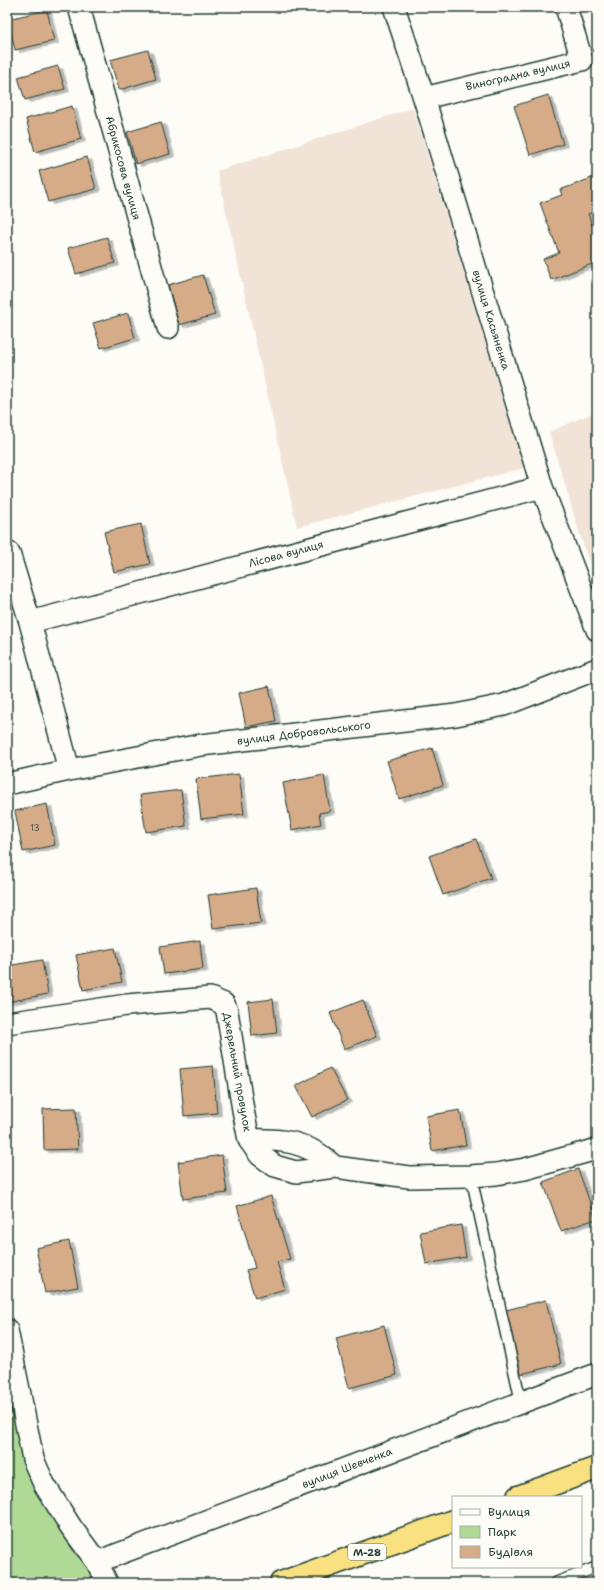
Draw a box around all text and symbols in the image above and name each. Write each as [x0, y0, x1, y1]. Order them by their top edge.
street label: Виноградна вулиця [464, 56, 572, 94]
street label: Абрикосова вулиця [102, 114, 144, 222]
street label: вулиця Касьяненка [469, 268, 513, 372]
street label: Лісова вулиця [247, 537, 325, 571]
street label: вулиця Добровольського [236, 717, 372, 749]
house number: 13 [30, 822, 40, 834]
street label: Джерельний провулок [219, 1011, 255, 1133]
street label: вулиця Шевченка [300, 1444, 394, 1492]
legend [452, 1496, 582, 1568]
text: Вулиця [488, 1504, 530, 1520]
text: Парк [488, 1524, 517, 1540]
road number: М-28 [348, 1544, 386, 1560]
text: Будівля [488, 1544, 533, 1560]

